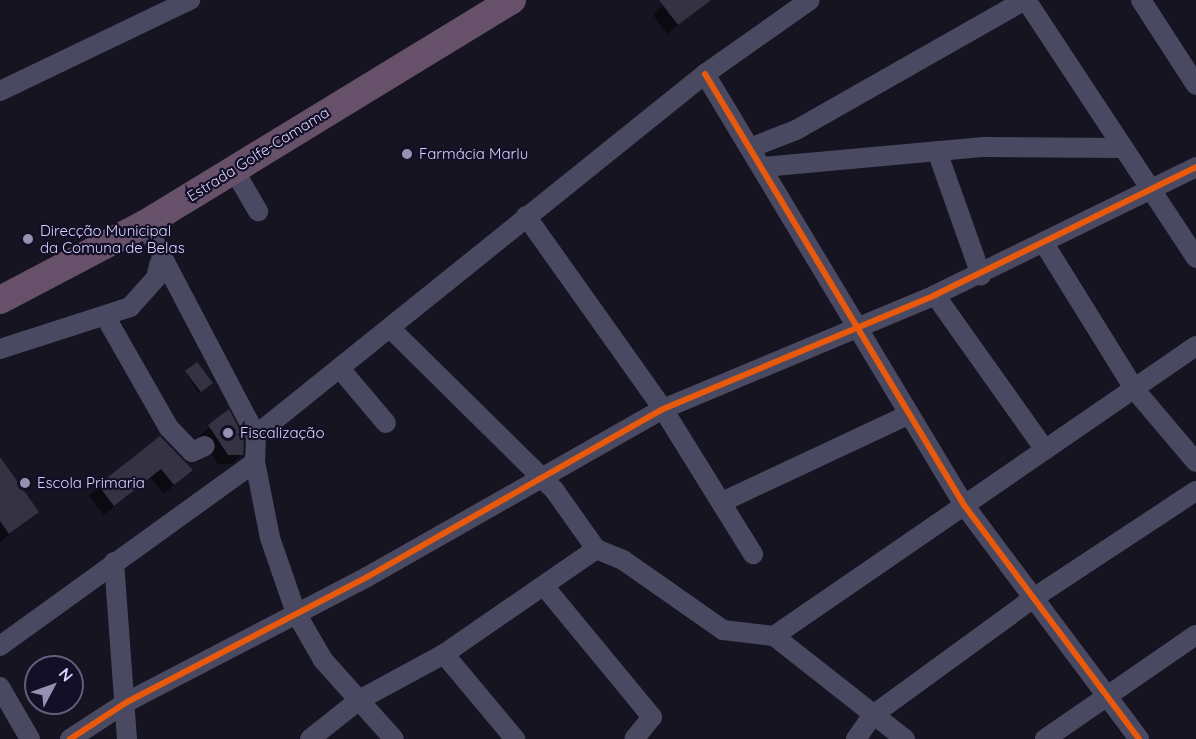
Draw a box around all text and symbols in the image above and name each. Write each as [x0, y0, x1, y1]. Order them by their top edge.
street label: Estrada Golfe-Camama [184, 103, 332, 205]
place label: Farmácia Marlu [419, 145, 528, 163]
marker: Farmácia Marlu [400, 147, 414, 161]
place label: Direcção Municipal da Comuna de Belas [40, 221, 185, 256]
marker: Direcção Municipal da Comuna de Belas [21, 232, 35, 246]
place label: Fiscalização [240, 424, 324, 442]
marker: Fiscalização [221, 426, 235, 440]
place label: Escola Primaria [37, 474, 145, 492]
marker: Escola Primaria [18, 476, 32, 490]
north arrow [24, 655, 84, 715]
text: N [55, 663, 77, 685]

